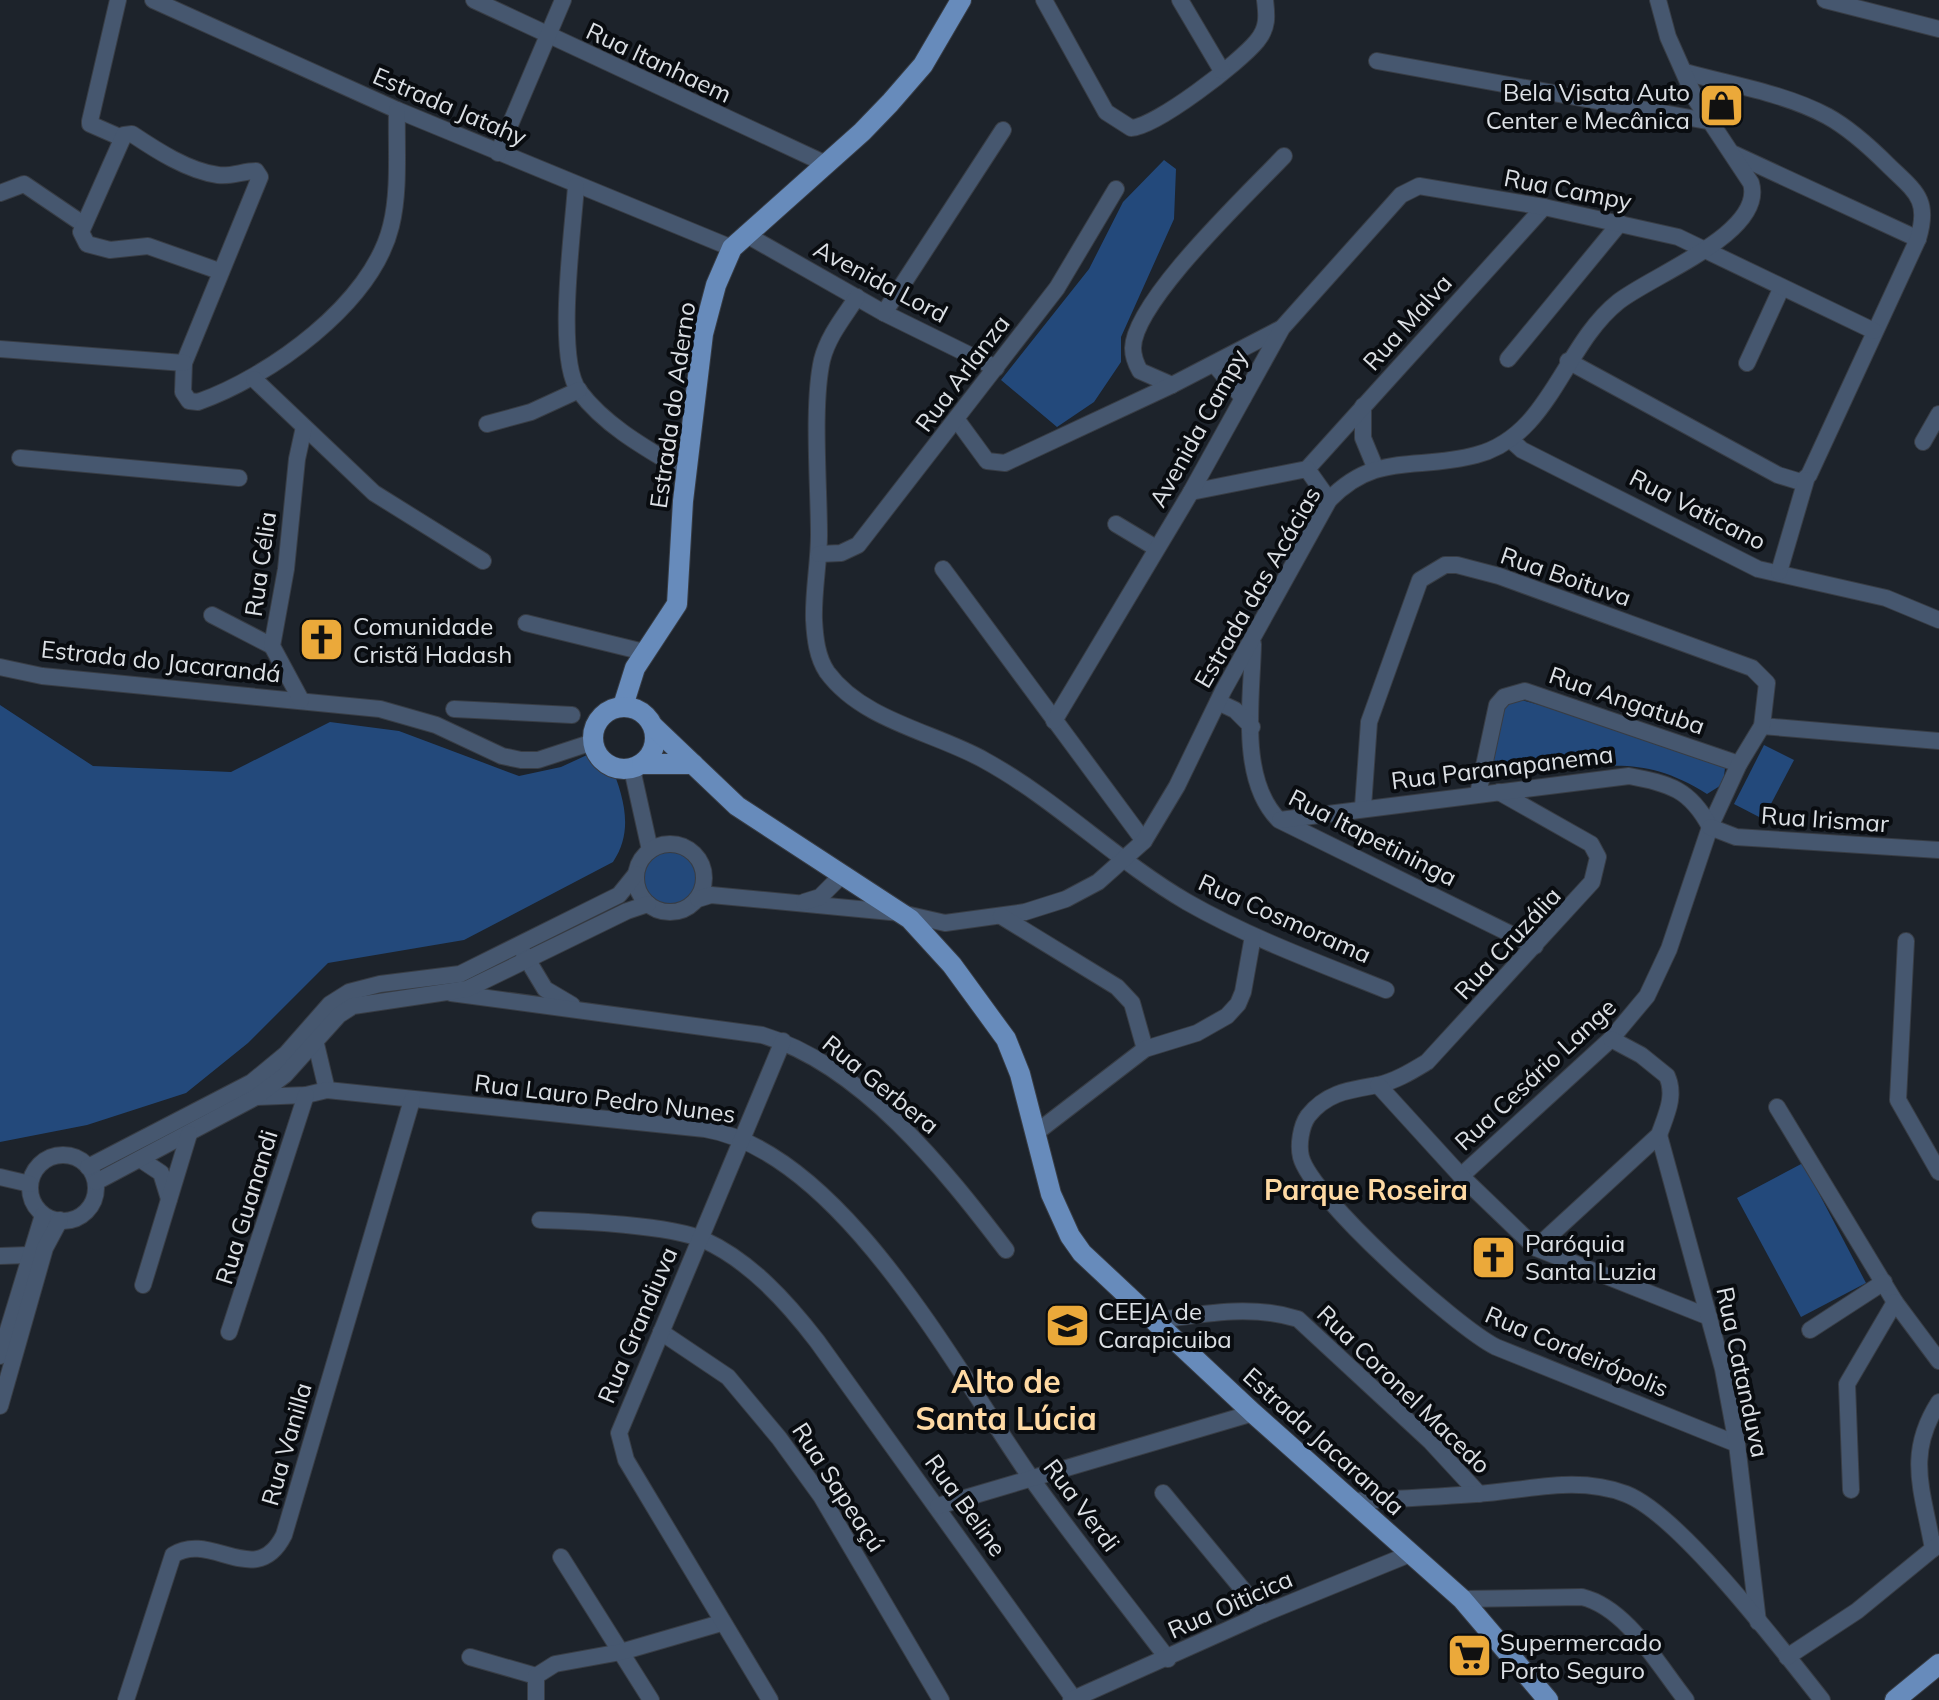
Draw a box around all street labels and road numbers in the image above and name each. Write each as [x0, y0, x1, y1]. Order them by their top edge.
street label: Rua Itanhaem [582, 15, 736, 109]
street label: Estrada Jatahy [369, 60, 532, 152]
street label: Rua Campy [1502, 162, 1635, 216]
street label: Avenida Lord [809, 233, 953, 329]
street label: Rua Malva [1356, 268, 1458, 376]
street label: Estrada do Aderno [643, 300, 701, 510]
street label: Rua Arlanza [908, 309, 1016, 437]
street label: Avenida Campy [1142, 344, 1254, 512]
street label: Rua Vaticano [1625, 462, 1771, 556]
street label: Estrada das Acácias [1187, 481, 1327, 693]
street label: Rua Célia [238, 510, 282, 618]
street label: Rua Boituva [1497, 540, 1635, 612]
street label: Estrada do Jacarandá [40, 633, 282, 689]
street label: Rua Angatuba [1545, 659, 1709, 741]
street label: Rua Paranapanema [1389, 738, 1615, 796]
street label: Rua Itapetininga [1284, 782, 1462, 892]
street label: Rua Irismar [1760, 800, 1890, 838]
street label: Rua Cosmorama [1194, 867, 1376, 969]
street label: Rua Cruzália [1447, 881, 1567, 1005]
street label: Rua Cesário Lange [1448, 992, 1622, 1156]
street label: Rua Gerbera [817, 1028, 945, 1140]
street label: Rua Lauro Pedro Nunes [473, 1067, 737, 1129]
street label: Rua Guanandi [208, 1126, 284, 1288]
street label: Rua Grandiuva [591, 1242, 683, 1408]
street label: Rua Catanduva [1710, 1284, 1776, 1460]
street label: Rua Coronel Macedo [1311, 1298, 1497, 1480]
street label: Rua Cordeirópolis [1481, 1299, 1673, 1403]
street label: Estrada Jacaranda [1237, 1361, 1411, 1521]
street label: Rua Vanilla [254, 1379, 318, 1509]
street label: Rua Sapeaçú [786, 1417, 892, 1557]
street label: Rua Beline [919, 1448, 1013, 1562]
street label: Rua Verdi [1037, 1453, 1127, 1557]
street label: Rua Oiticica [1163, 1563, 1297, 1645]

